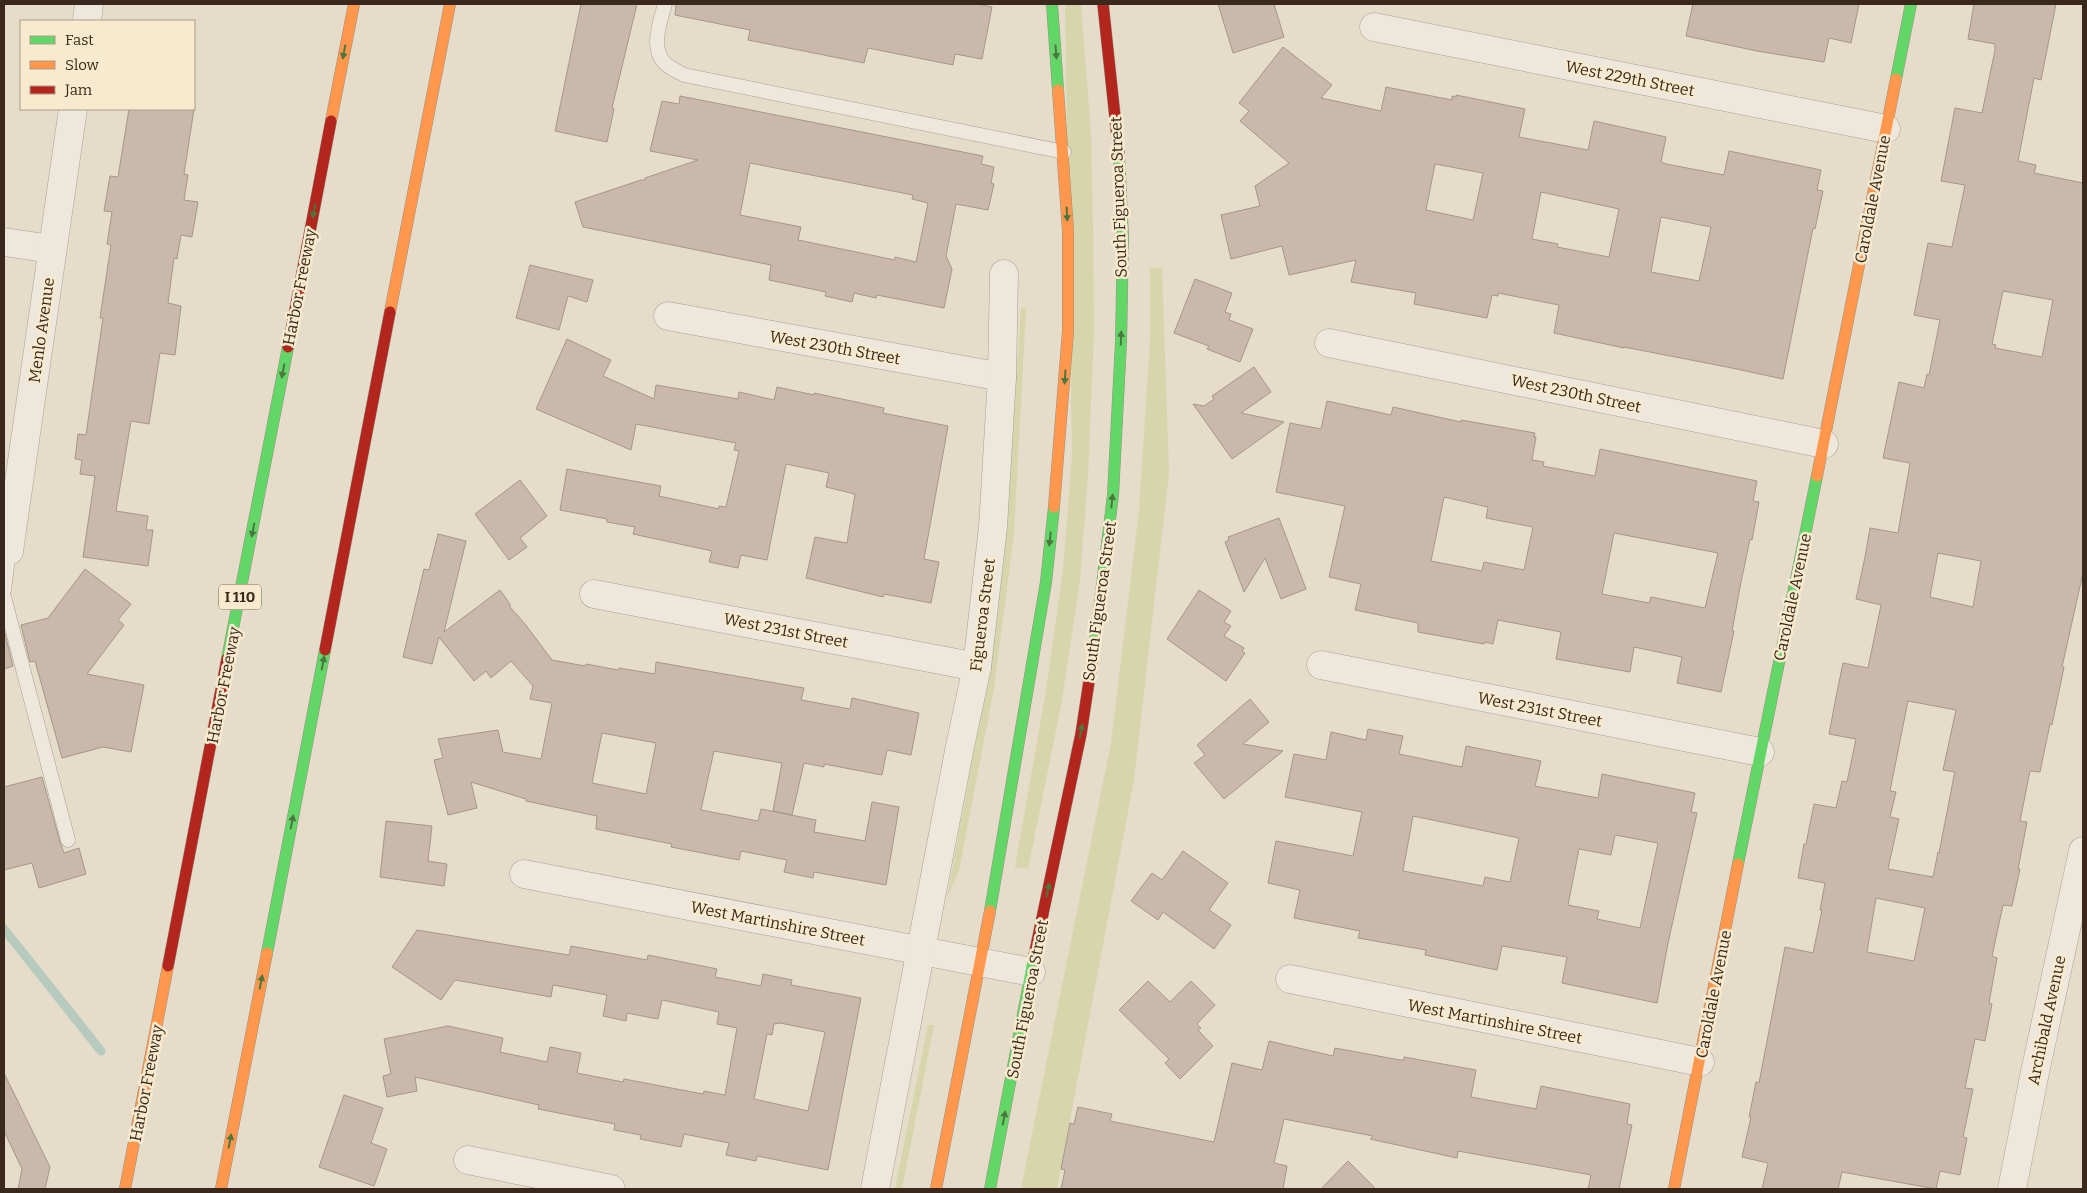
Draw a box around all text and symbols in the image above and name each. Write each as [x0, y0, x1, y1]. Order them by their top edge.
legend [20, 20, 195, 110]
text: Fast [65, 31, 94, 49]
one-way arrow [340, 44, 348, 60]
one-way arrow [1052, 45, 1060, 61]
text: Slow [65, 56, 100, 74]
street label: West 229th Street [1564, 57, 1696, 100]
text: Jam [64, 81, 93, 99]
street label: South Figueroa Street [1106, 116, 1131, 278]
street label: Caroldale Avenue [1851, 133, 1894, 265]
one-way arrow [309, 204, 317, 220]
one-way arrow [1064, 207, 1072, 223]
street label: Harbor Freeway [279, 227, 320, 347]
street label: Menlo Avenue [25, 276, 58, 384]
street label: West 230th Street [768, 327, 902, 368]
one-way arrow [1117, 330, 1125, 346]
one-way arrow [279, 363, 287, 379]
one-way arrow [1061, 369, 1069, 385]
street label: West 230th Street [1509, 370, 1643, 417]
one-way arrow [1108, 492, 1116, 508]
street label: South Figueroa Street [1079, 520, 1120, 682]
one-way arrow [248, 523, 256, 539]
one-way arrow [1046, 531, 1054, 547]
street label: Caroldale Avenue [1770, 532, 1815, 663]
street label: Figueroa Street [966, 557, 999, 673]
road number: I 110 [219, 584, 261, 610]
street label: West 231st Street [722, 609, 850, 652]
street label: Harbor Freeway [203, 625, 244, 745]
one-way arrow [319, 654, 327, 670]
street label: West 231st Street [1476, 688, 1604, 731]
one-way arrow [1077, 723, 1085, 739]
one-way arrow [288, 815, 296, 830]
one-way arrow [1045, 882, 1053, 898]
street label: West Martinshire Street [689, 897, 867, 950]
street label: South Figueroa Street [1003, 918, 1052, 1080]
street label: Caroldale Avenue [1692, 928, 1735, 1060]
street label: Archibald Avenue [2023, 954, 2069, 1087]
one-way arrow [257, 974, 265, 989]
street label: West Martinshire Street [1406, 995, 1584, 1048]
street label: Harbor Freeway [126, 1023, 167, 1143]
one-way arrow [1000, 1109, 1008, 1125]
one-way arrow [227, 1133, 235, 1149]

